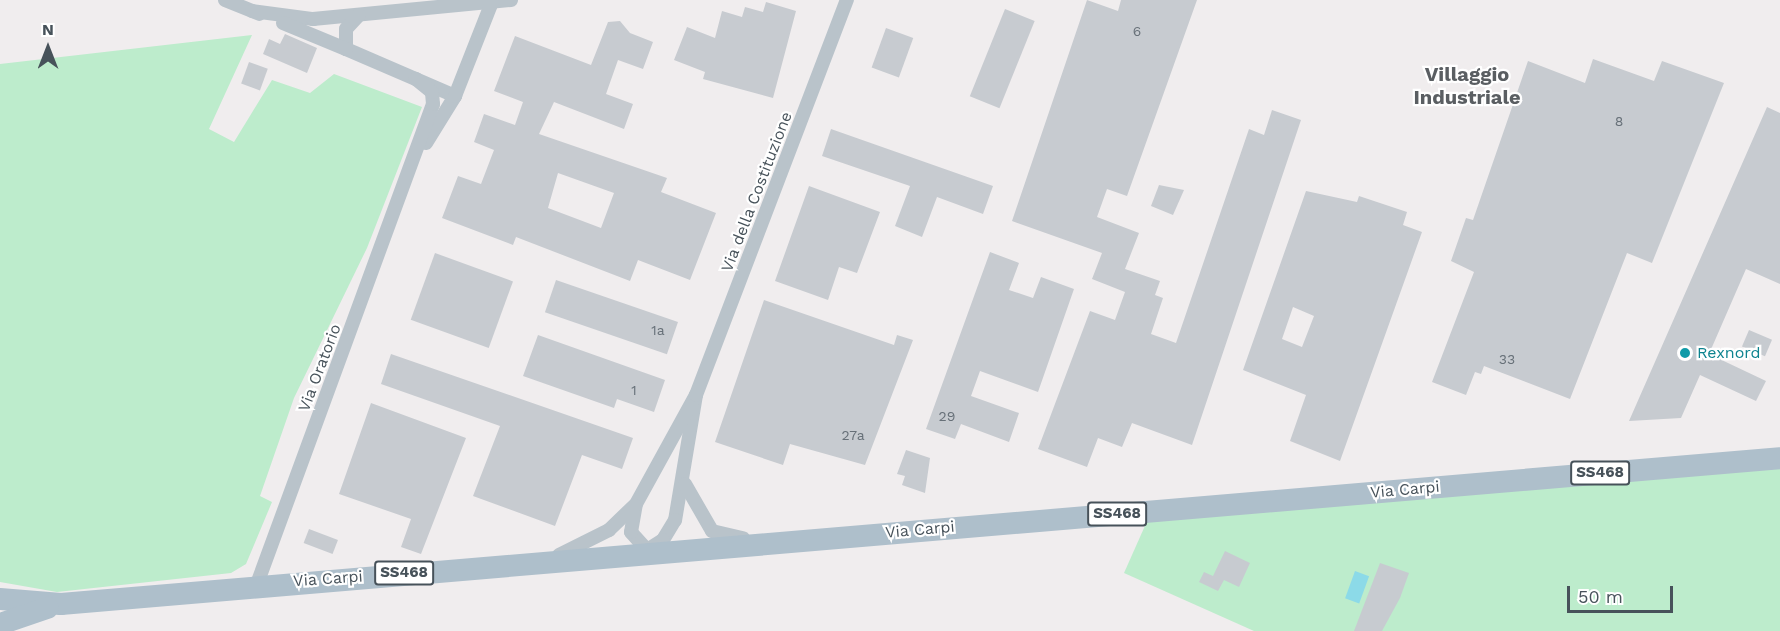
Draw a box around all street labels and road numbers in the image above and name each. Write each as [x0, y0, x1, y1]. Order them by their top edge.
street label: Via della Costituzione [717, 109, 797, 275]
street label: Via Oratorio [294, 321, 346, 415]
road number: SS468 [1570, 461, 1630, 485]
street label: Via Carpi [1369, 477, 1441, 503]
road number: SS468 [1087, 502, 1147, 526]
street label: Via Carpi [884, 517, 956, 543]
road number: SS468 [374, 561, 434, 585]
street label: Via Carpi [292, 567, 364, 591]

